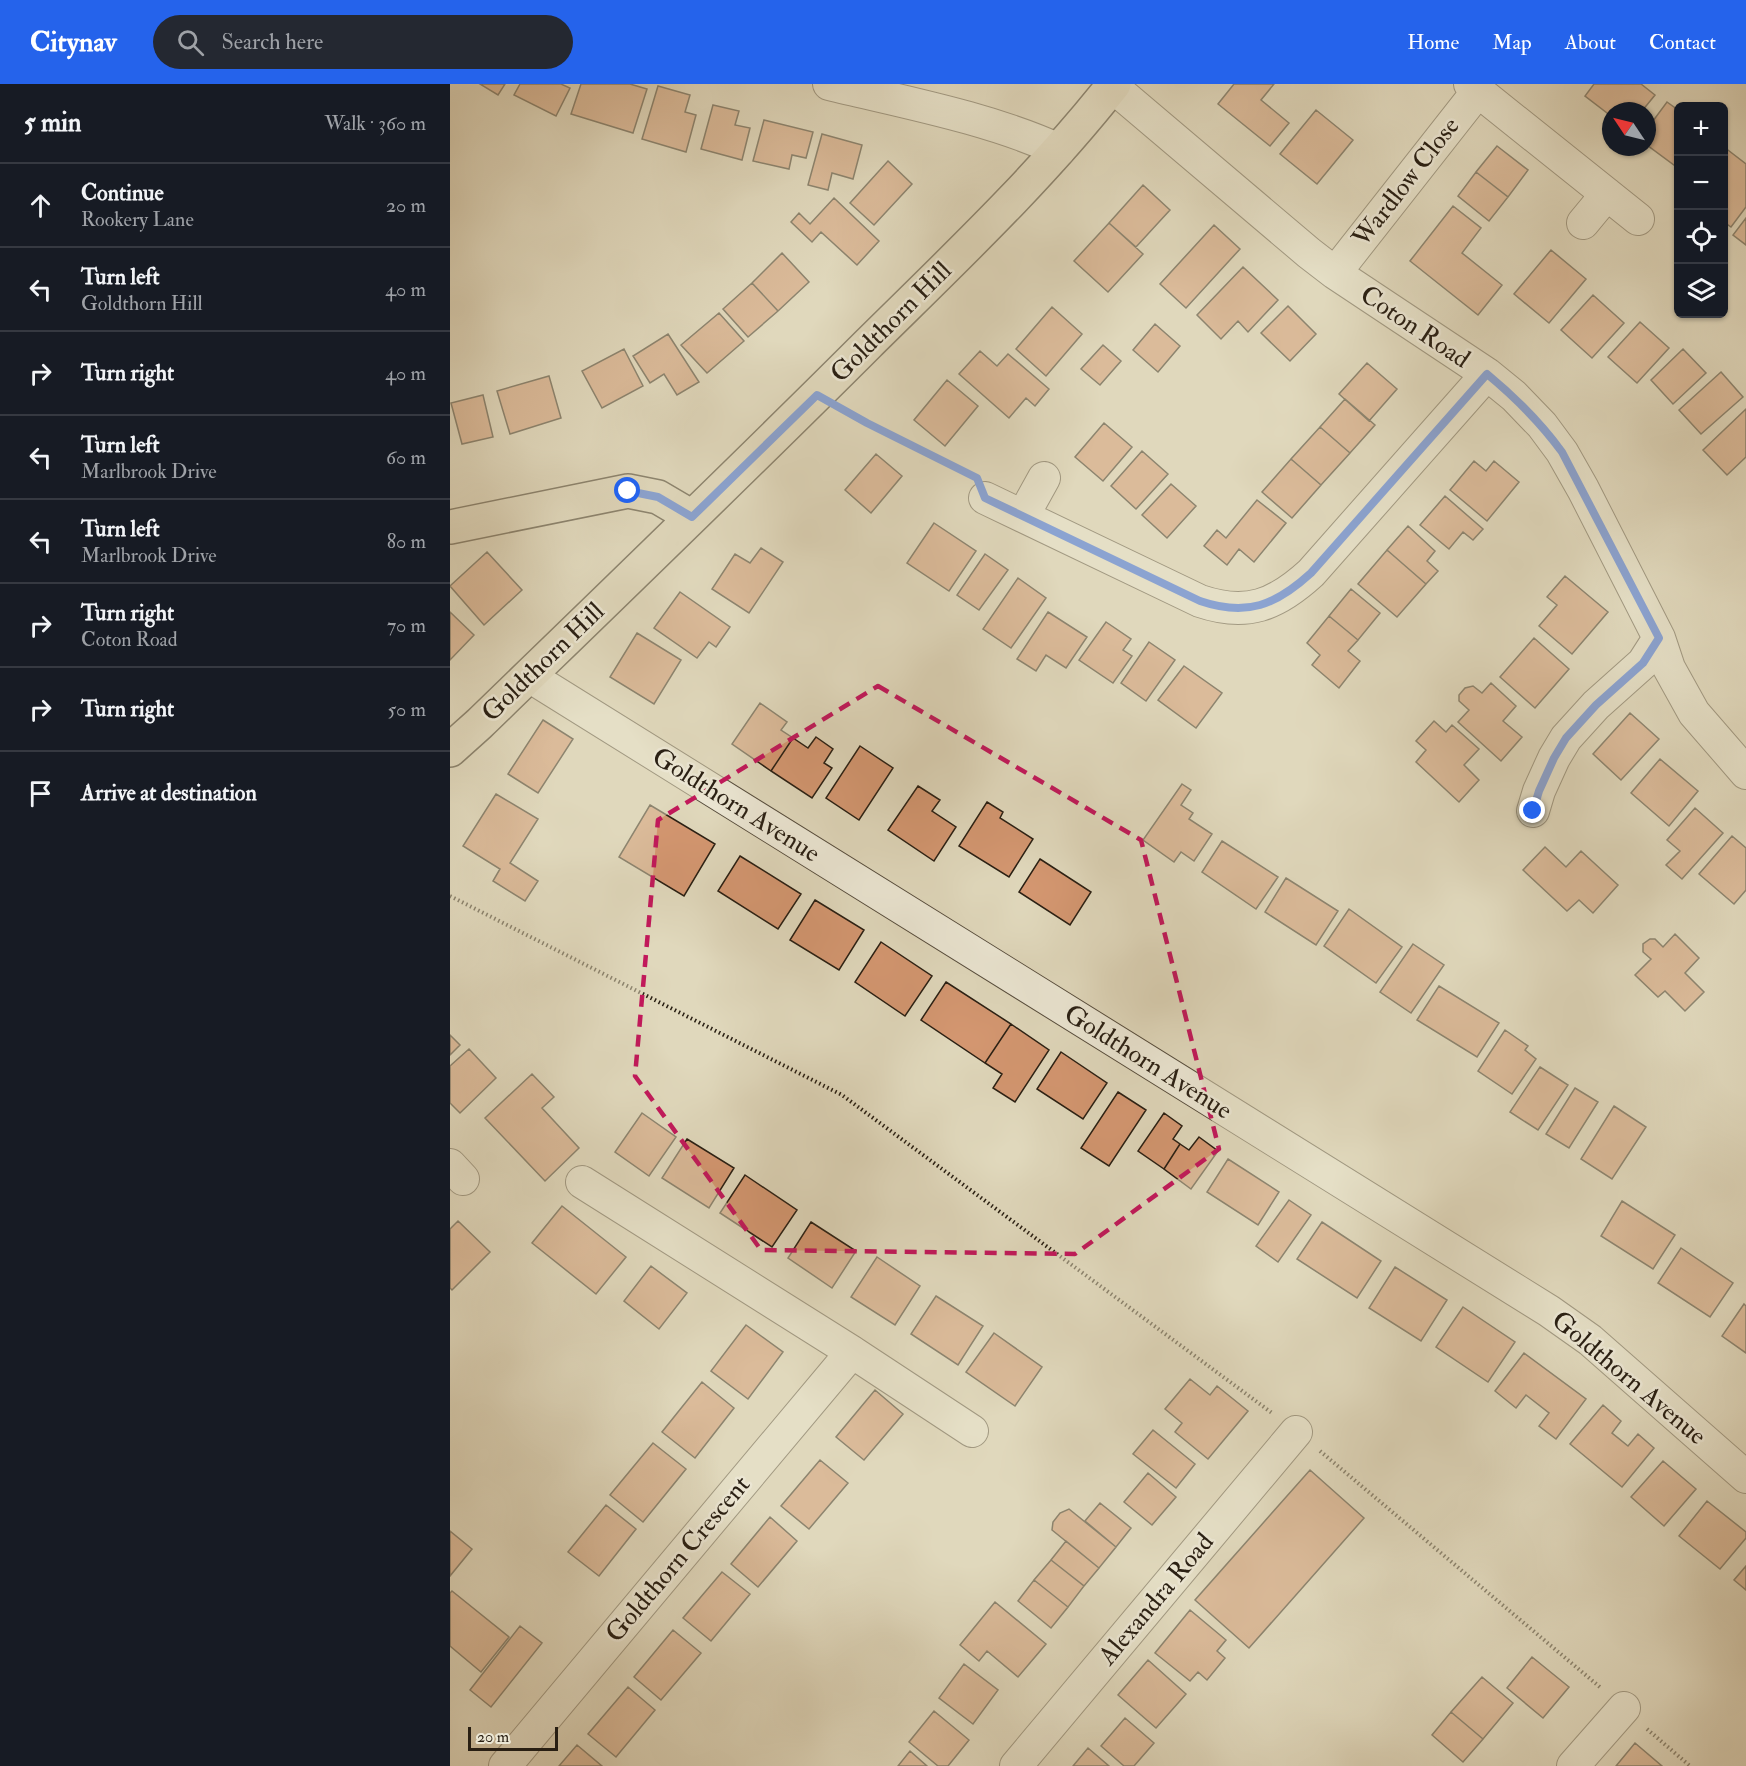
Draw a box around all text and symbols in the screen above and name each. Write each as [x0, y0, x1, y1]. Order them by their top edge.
search box [153, 15, 573, 69]
text: Citynav [30, 25, 117, 60]
icon: search [174, 26, 207, 59]
text: Search here [222, 28, 323, 56]
text: Home [1407, 29, 1459, 56]
text: Map [1492, 29, 1532, 56]
text: About [1565, 29, 1616, 56]
text: Contact [1649, 29, 1716, 56]
north arrow [1602, 102, 1656, 156]
map controls [1674, 102, 1728, 318]
button: + [1674, 102, 1728, 156]
text: 5 min [24, 107, 81, 139]
text: Walk · 360 m [324, 111, 426, 136]
street label: Wardlow Close [1345, 111, 1467, 254]
button: − [1674, 156, 1728, 210]
text: Continue [81, 179, 164, 207]
icon: ahead [24, 189, 57, 222]
text: 20 m [386, 193, 426, 218]
text: Rookery Lane [81, 207, 194, 232]
button: locate [1674, 210, 1728, 264]
street label: Goldthorn Hill [824, 255, 958, 389]
text: Turn left [81, 263, 160, 291]
button: layers [1674, 264, 1728, 318]
icon: left [24, 273, 57, 306]
text: 40 m [385, 277, 426, 302]
street label: Coton Road [1354, 279, 1476, 376]
text: Goldthorn Hill [81, 291, 203, 316]
icon: right [24, 357, 57, 390]
text: Turn right [81, 359, 174, 387]
text: 40 m [385, 361, 426, 386]
text: Turn left [81, 431, 160, 459]
icon: left [24, 441, 57, 474]
text: 60 m [386, 445, 426, 470]
text: Marlbrook Drive [81, 459, 217, 484]
route start [614, 477, 640, 503]
text: Turn left [81, 515, 160, 543]
icon: left [24, 525, 57, 558]
text: 80 m [387, 529, 426, 554]
text: Marlbrook Drive [81, 543, 217, 568]
street label: Goldthorn Hill [475, 595, 611, 728]
text: Turn right [81, 599, 174, 627]
icon: right [24, 609, 57, 642]
text: 70 m [387, 613, 426, 638]
text: Coton Road [81, 627, 178, 652]
icon: right [24, 693, 57, 726]
text: Turn right [81, 695, 174, 723]
text: 50 m [387, 697, 426, 722]
street label: Goldthorn Avenue [646, 741, 826, 869]
icon: arrive [24, 777, 57, 810]
text: Arrive at destination [81, 779, 257, 807]
route end [1519, 797, 1545, 823]
street label: Goldthorn Avenue [1058, 998, 1238, 1126]
street label: Goldthorn Avenue [1545, 1304, 1713, 1452]
street label: Goldthorn Crescent [599, 1469, 757, 1649]
street label: Alexandra Road [1091, 1526, 1221, 1672]
scale bar [468, 1724, 558, 1752]
text: 20 m [477, 1727, 509, 1747]

